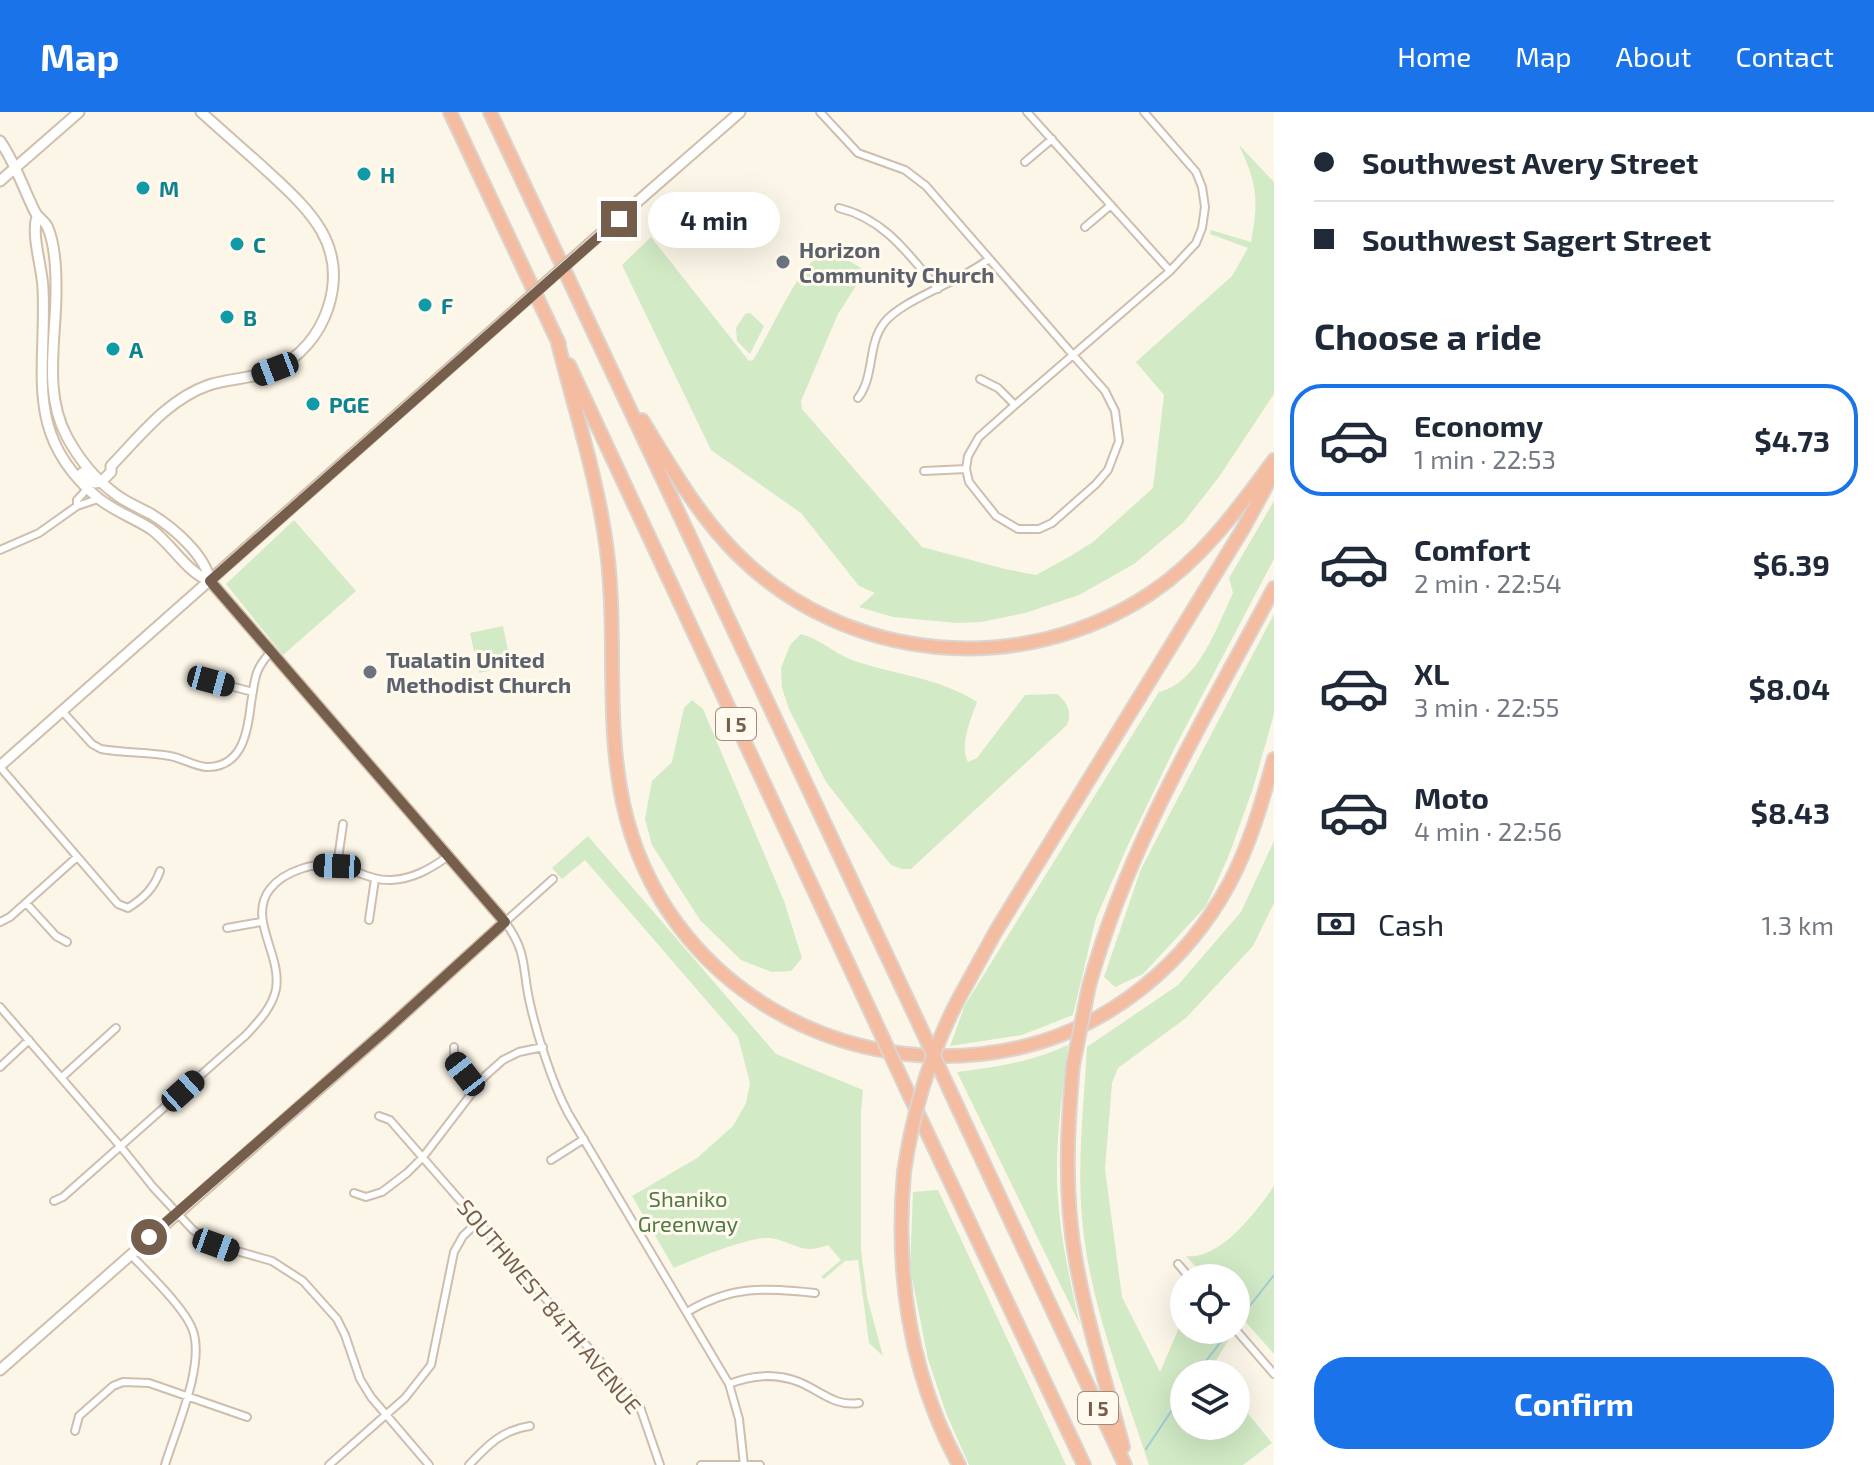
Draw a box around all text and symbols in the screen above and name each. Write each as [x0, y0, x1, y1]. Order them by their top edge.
text: Map [40, 33, 119, 79]
text: Home [1397, 39, 1471, 73]
text: Map [1515, 39, 1572, 73]
text: About [1616, 39, 1691, 73]
text: Contact [1735, 39, 1834, 73]
text: Southwest Avery Street [1362, 144, 1698, 180]
place label: H [380, 161, 395, 187]
marker: H [355, 165, 373, 183]
place label: M [159, 175, 179, 201]
marker: M [134, 179, 152, 197]
callout: 4 min [647, 191, 779, 247]
route end [601, 201, 637, 237]
text: 4 min [680, 204, 748, 235]
text: Southwest Sagert Street [1362, 221, 1711, 257]
place label: C [253, 231, 266, 257]
marker: C [228, 235, 246, 253]
place label: Horizon Community Church [799, 236, 995, 288]
marker: Horizon Community Church [774, 253, 792, 271]
place label: F [441, 292, 453, 318]
marker: F [416, 296, 434, 314]
place label: B [243, 304, 257, 330]
marker: B [218, 308, 236, 326]
text: Choose a ride [1314, 314, 1542, 357]
place label: A [129, 336, 144, 362]
marker: A [104, 340, 122, 358]
car [248, 349, 302, 389]
place label: PGE [329, 391, 370, 417]
marker: PGE [304, 395, 322, 413]
icon: car [1318, 404, 1390, 476]
text: Economy [1414, 407, 1543, 443]
text: $4.73 [1754, 422, 1830, 458]
text: 1 min · 22:53 [1414, 443, 1556, 474]
icon: car [1318, 528, 1390, 600]
text: Comfort [1414, 531, 1531, 567]
text: $6.39 [1753, 546, 1830, 582]
text: 2 min · 22:54 [1414, 567, 1562, 598]
place label: Tualatin United Methodist Church [386, 646, 571, 697]
icon: car [1318, 652, 1390, 724]
text: XL [1414, 655, 1449, 691]
car [185, 663, 237, 699]
marker: Tualatin United Methodist Church [361, 663, 379, 681]
text: $8.04 [1749, 670, 1830, 706]
text: 3 min · 22:55 [1414, 691, 1560, 722]
road number: I 5 [716, 708, 756, 740]
icon: car [1318, 776, 1390, 848]
text: Moto [1414, 779, 1489, 815]
text: $8.43 [1751, 794, 1830, 830]
text: 4 min · 22:56 [1414, 815, 1562, 846]
car [313, 853, 361, 879]
icon: cash [1314, 902, 1358, 946]
text: Cash [1378, 906, 1444, 942]
text: 1.3 km [1761, 909, 1834, 940]
car [441, 1048, 489, 1100]
car [157, 1066, 209, 1116]
park label: Shaniko Greenway [638, 1185, 739, 1236]
street label: SOUTHWEST 84TH AVENUE [453, 1194, 647, 1418]
route start [131, 1219, 167, 1255]
car [189, 1226, 243, 1264]
map controls [1170, 1264, 1250, 1440]
button: locate [1170, 1264, 1250, 1344]
button: Confirm [1314, 1357, 1834, 1449]
button: layers [1170, 1360, 1250, 1440]
road number: I 5 [1078, 1392, 1118, 1424]

